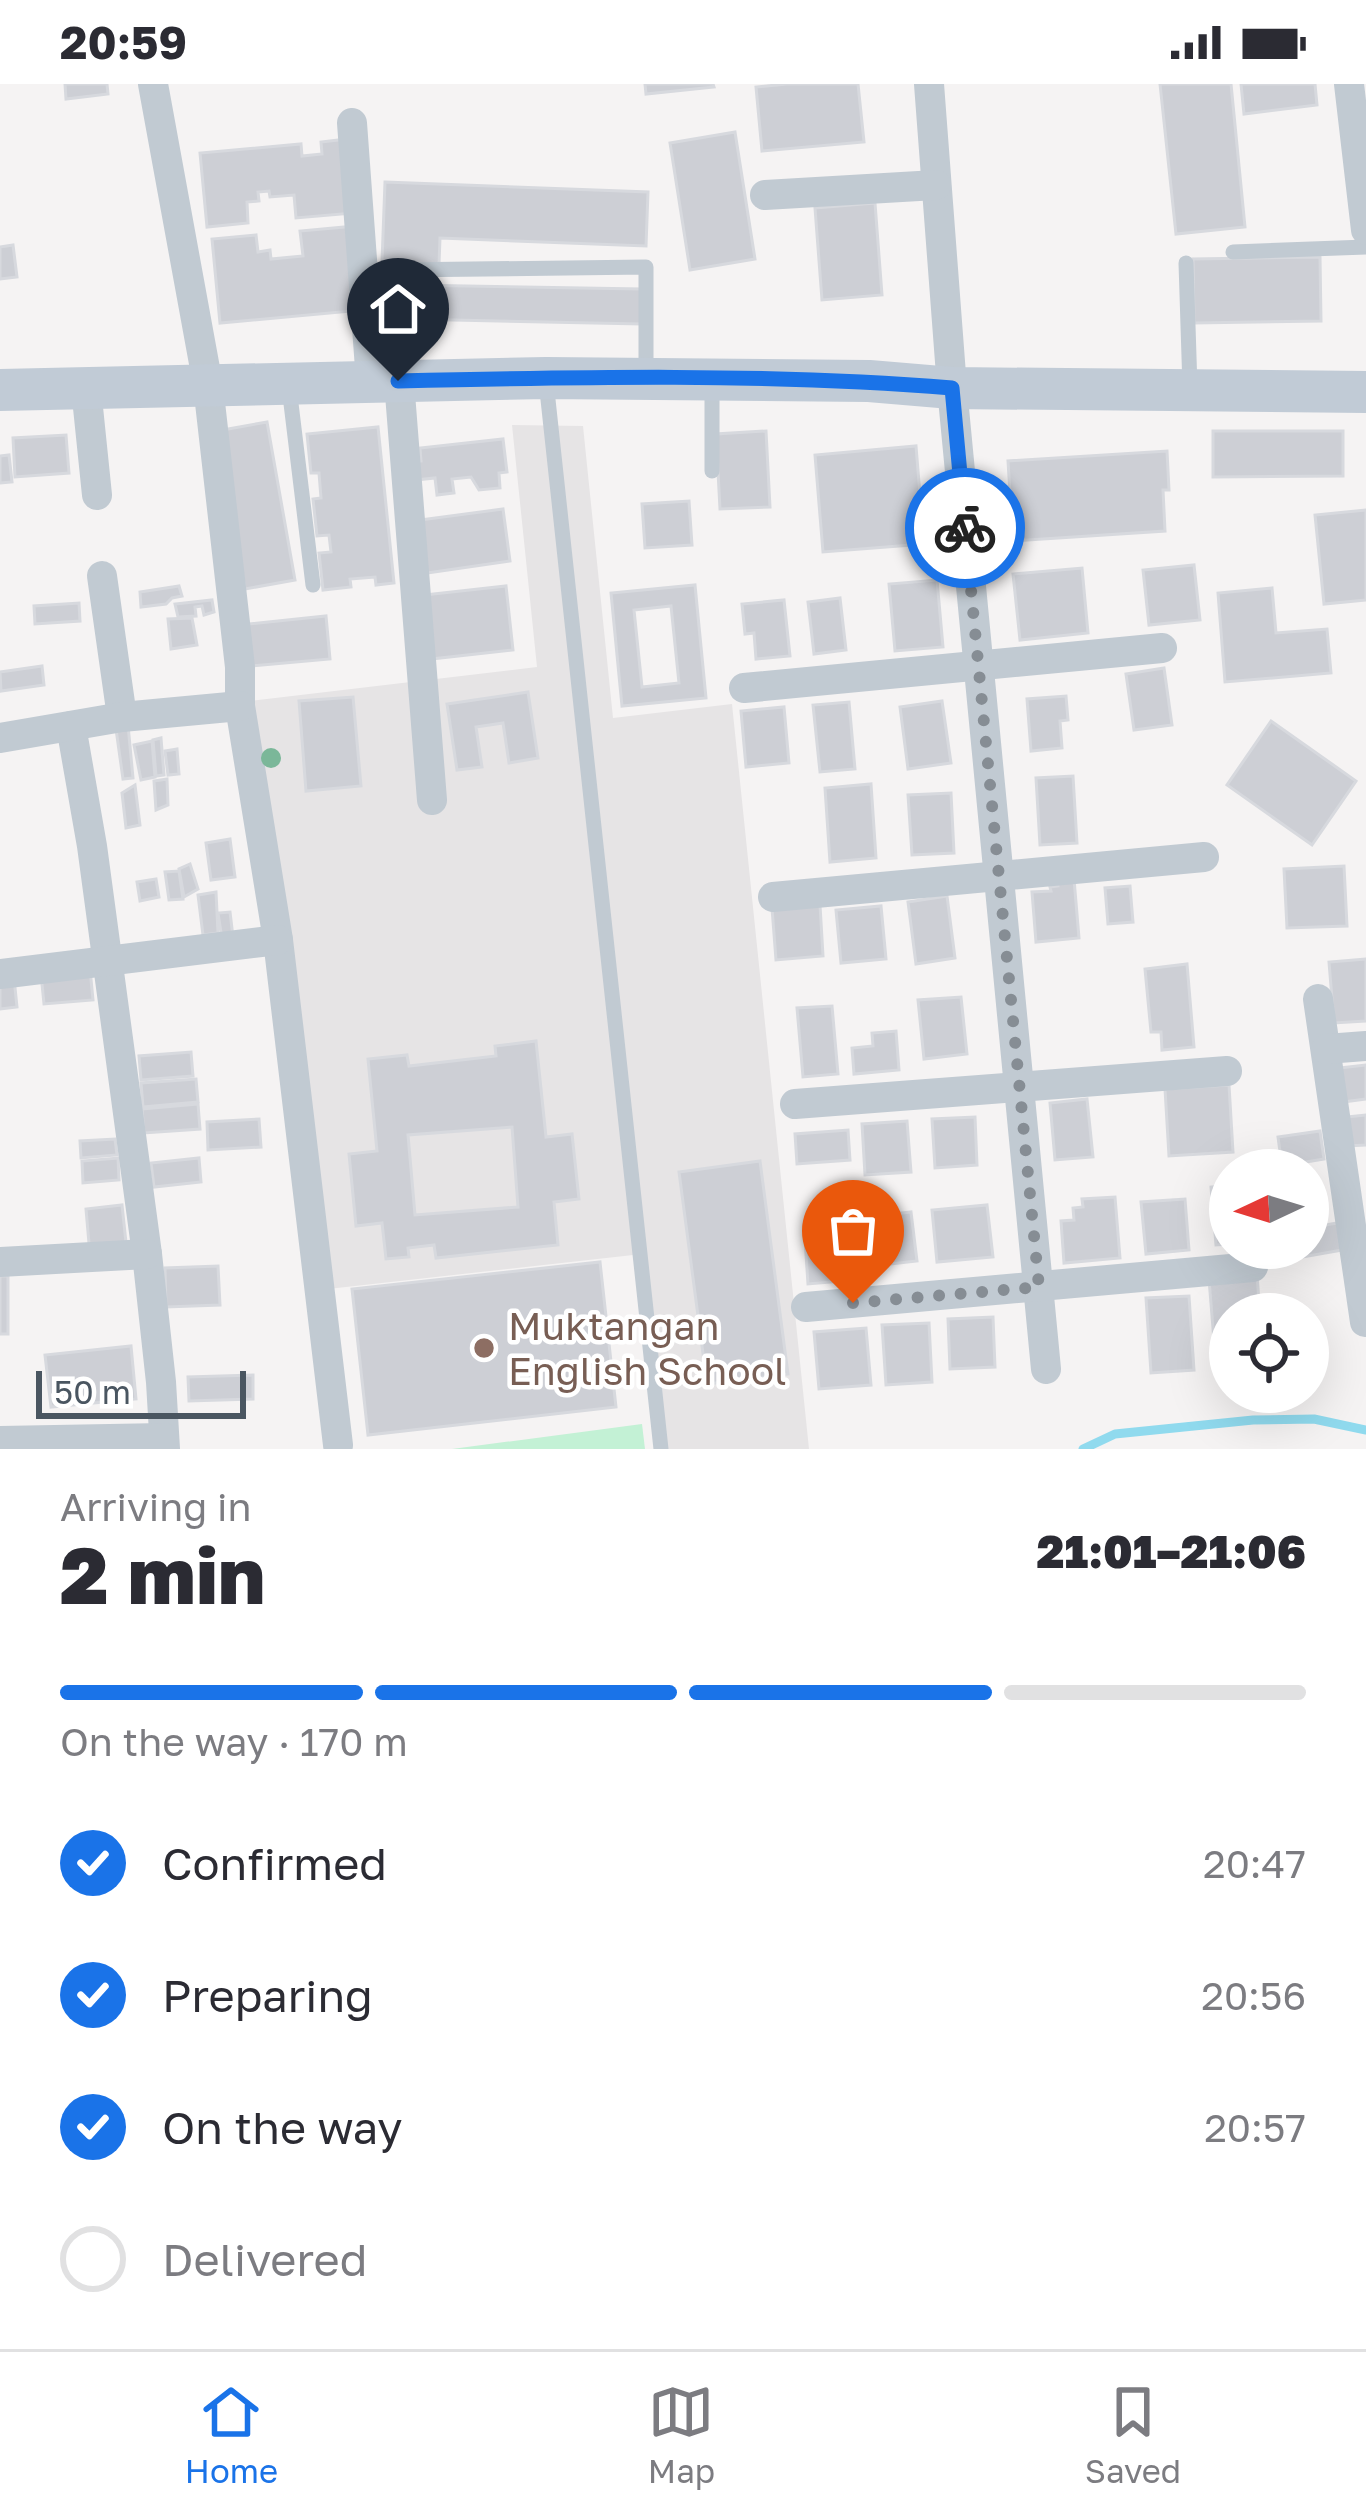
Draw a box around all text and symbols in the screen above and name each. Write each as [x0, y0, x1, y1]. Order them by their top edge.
text: 20:59 [60, 15, 187, 69]
pin [347, 258, 449, 381]
icon: home [365, 276, 431, 342]
courier [905, 468, 1025, 588]
icon: bike [932, 495, 998, 561]
north arrow [1209, 1149, 1329, 1269]
map controls [1209, 1149, 1329, 1413]
pin [802, 1180, 904, 1303]
icon: bag [820, 1198, 886, 1264]
button: locate [1209, 1293, 1329, 1413]
place label: Muktangan English School [508, 1302, 787, 1394]
marker: Muktangan English School [471, 1335, 497, 1361]
scale bar [36, 1365, 246, 1418]
text: 50 m [54, 1372, 131, 1411]
text: Arriving in [60, 1483, 251, 1530]
text: 21:01–21:06 [1036, 1524, 1306, 1578]
text: 2 min [60, 1528, 265, 1621]
text: On the way · 170 m [60, 1718, 408, 1765]
icon: check [60, 1830, 126, 1896]
text: Confirmed [162, 1836, 387, 1890]
text: 20:47 [1203, 1840, 1306, 1887]
icon: check [60, 1962, 126, 2028]
text: Preparing [162, 1968, 373, 2022]
text: 20:56 [1201, 1972, 1306, 2019]
icon: check [60, 2094, 126, 2160]
text: On the way [162, 2100, 403, 2154]
text: 20:57 [1204, 2104, 1306, 2151]
text: Delivered [162, 2232, 367, 2286]
tab: Home [185, 2379, 278, 2490]
tab: Map [648, 2379, 715, 2490]
tab: Saved [1085, 2379, 1181, 2490]

